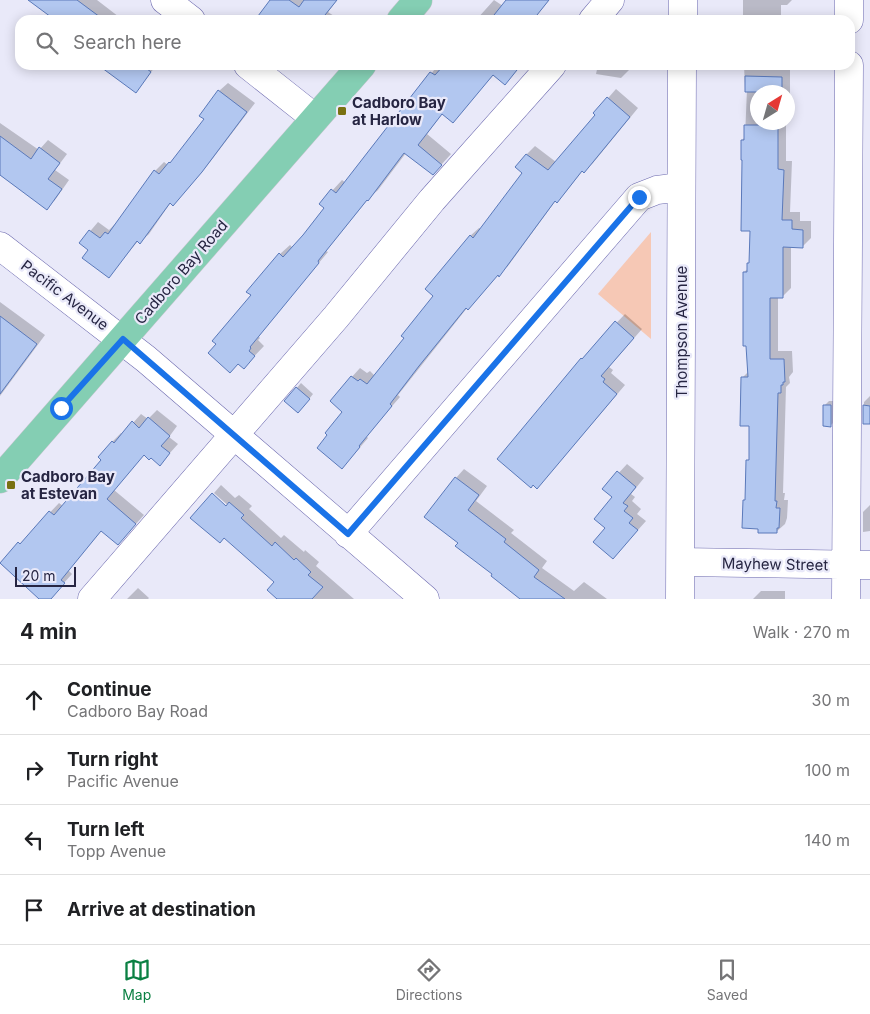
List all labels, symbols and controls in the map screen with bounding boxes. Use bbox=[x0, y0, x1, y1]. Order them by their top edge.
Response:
search box bbox=[15, 15, 855, 70]
icon: search bbox=[33, 29, 61, 57]
text: Search here bbox=[73, 31, 182, 54]
north arrow bbox=[750, 85, 795, 130]
place label: Cadboro Bay at Harlow bbox=[352, 93, 446, 129]
marker: Cadboro Bay at Harlow bbox=[336, 105, 348, 117]
route end bbox=[628, 186, 651, 209]
street label: Cadboro Bay Road bbox=[130, 216, 232, 328]
street label: Pacific Avenue bbox=[17, 256, 113, 334]
street label: Thompson Avenue bbox=[672, 266, 691, 398]
route start bbox=[50, 397, 73, 420]
place label: Cadboro Bay at Estevan bbox=[21, 467, 115, 503]
marker: Cadboro Bay at Estevan bbox=[5, 479, 17, 491]
street label: Mayhew Street bbox=[722, 554, 828, 574]
scale bar bbox=[15, 564, 76, 587]
text: 20 m bbox=[22, 567, 56, 584]
text: 4 min bbox=[20, 619, 77, 644]
text: Walk · 270 m bbox=[753, 622, 850, 642]
text: Continue bbox=[67, 678, 152, 701]
icon: ahead bbox=[20, 686, 48, 714]
text: 30 m bbox=[812, 690, 850, 710]
text: Cadboro Bay Road bbox=[67, 701, 208, 721]
text: Turn right bbox=[67, 748, 158, 771]
icon: right bbox=[20, 756, 48, 784]
text: 100 m bbox=[805, 760, 850, 780]
text: Pacific Avenue bbox=[67, 771, 179, 791]
text: Turn left bbox=[67, 818, 145, 841]
icon: left bbox=[20, 826, 48, 854]
text: 140 m bbox=[805, 830, 850, 850]
text: Topp Avenue bbox=[67, 841, 166, 861]
icon: arrive bbox=[20, 896, 48, 924]
text: Arrive at destination bbox=[67, 898, 256, 921]
tab: Map bbox=[122, 956, 151, 1003]
tab: Directions bbox=[396, 956, 462, 1003]
tab: Saved bbox=[707, 956, 748, 1003]

